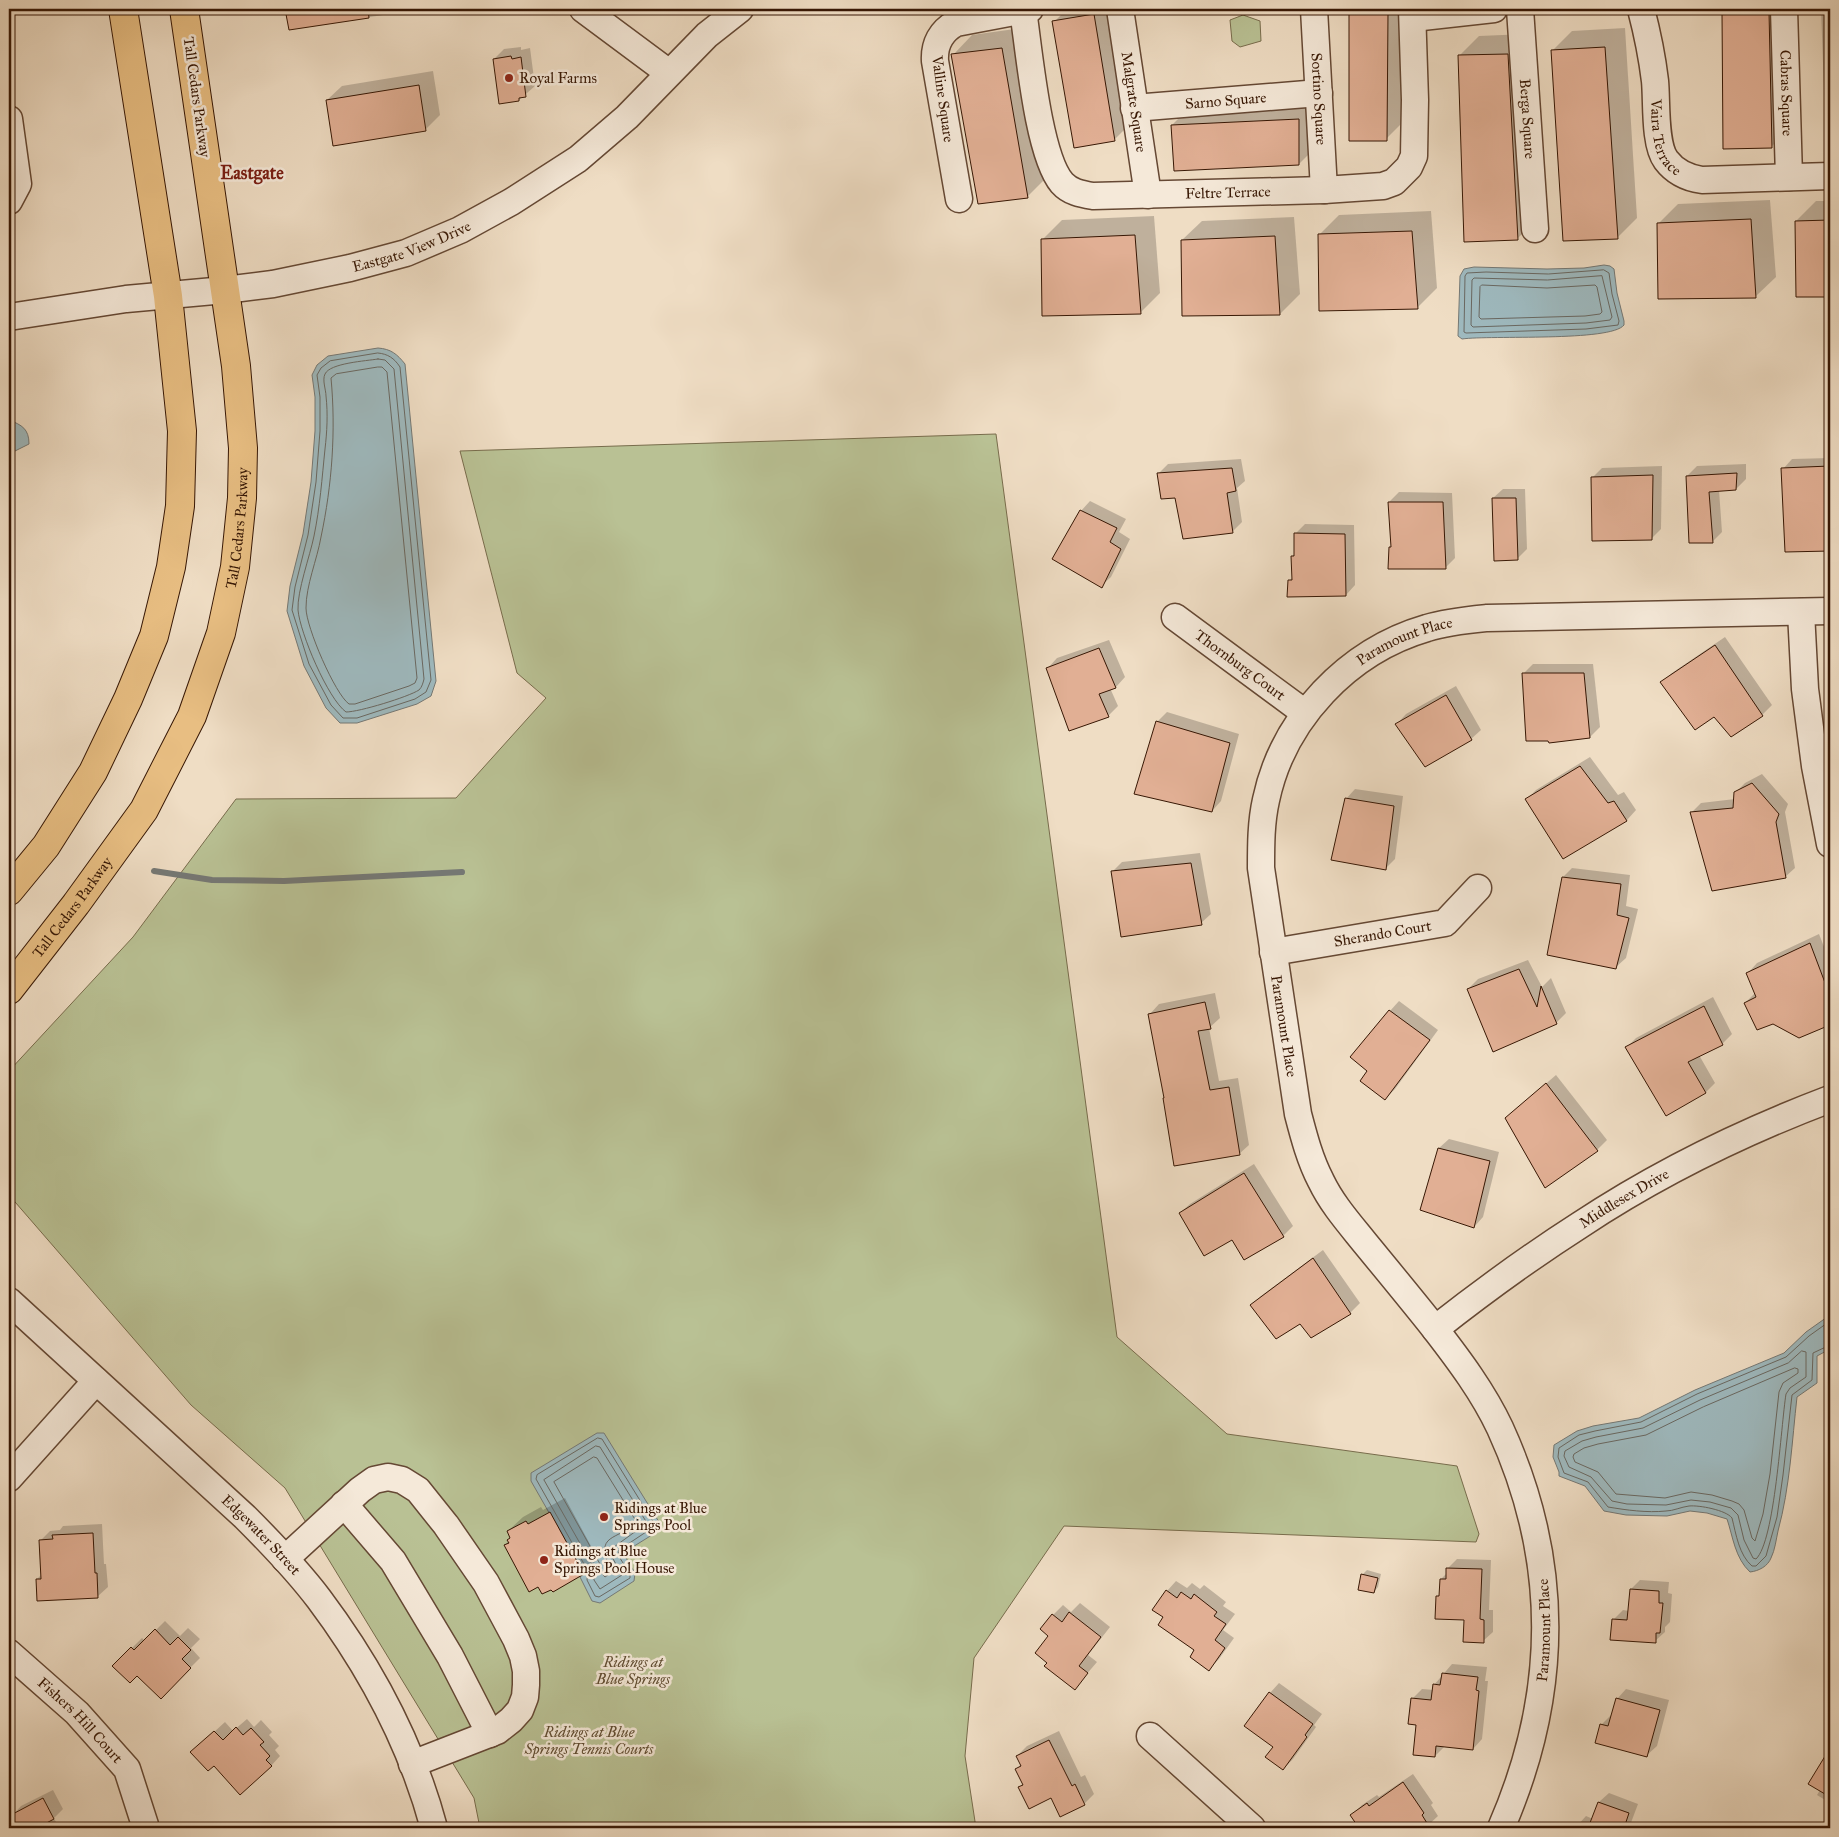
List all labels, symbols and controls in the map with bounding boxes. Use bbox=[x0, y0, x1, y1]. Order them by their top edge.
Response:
street label: Tall Cedars Parkway bbox=[180, 35, 215, 160]
street label: Cabras Square bbox=[1776, 49, 1797, 136]
street label: Malgrate Square bbox=[1118, 50, 1150, 154]
street label: Sortino Square bbox=[1307, 52, 1330, 145]
street label: Valline Square bbox=[927, 54, 958, 144]
place label: Royal Farms bbox=[519, 69, 597, 87]
marker: Royal Farms bbox=[503, 72, 515, 84]
street label: Berga Square bbox=[1516, 78, 1539, 159]
street label: Sarno Square bbox=[1184, 88, 1267, 113]
street label: Vaira Terrace bbox=[1647, 98, 1685, 180]
district label: Eastgate bbox=[220, 162, 284, 185]
street label: Feltre Terrace bbox=[1185, 182, 1271, 203]
street label: Eastgate View Drive bbox=[350, 217, 474, 276]
street label: Tall Cedars Parkway bbox=[222, 466, 252, 590]
street label: Paramount Place bbox=[1353, 613, 1454, 669]
street label: Thornburg Court bbox=[1191, 626, 1289, 705]
street label: Tall Cedars Parkway bbox=[28, 853, 117, 962]
street label: Sherando Court bbox=[1332, 916, 1433, 951]
street label: Paramount Place bbox=[1267, 974, 1301, 1078]
street label: Middlesex Drive bbox=[1576, 1165, 1672, 1232]
street label: Edgewater Street bbox=[218, 1491, 305, 1579]
place label: Ridings at Blue Springs Pool bbox=[614, 1499, 707, 1534]
marker: Ridings at Blue Springs Pool bbox=[598, 1511, 610, 1523]
place label: Ridings at Blue Springs Pool House bbox=[554, 1542, 675, 1577]
marker: Ridings at Blue Springs Pool House bbox=[538, 1554, 550, 1566]
street label: Paramount Place bbox=[1533, 1578, 1554, 1683]
park label: Ridings at Blue Springs bbox=[595, 1653, 671, 1689]
street label: Fishers Hill Court bbox=[34, 1673, 127, 1767]
park label: Ridings at Blue Springs Tennis Courts bbox=[524, 1723, 654, 1759]

